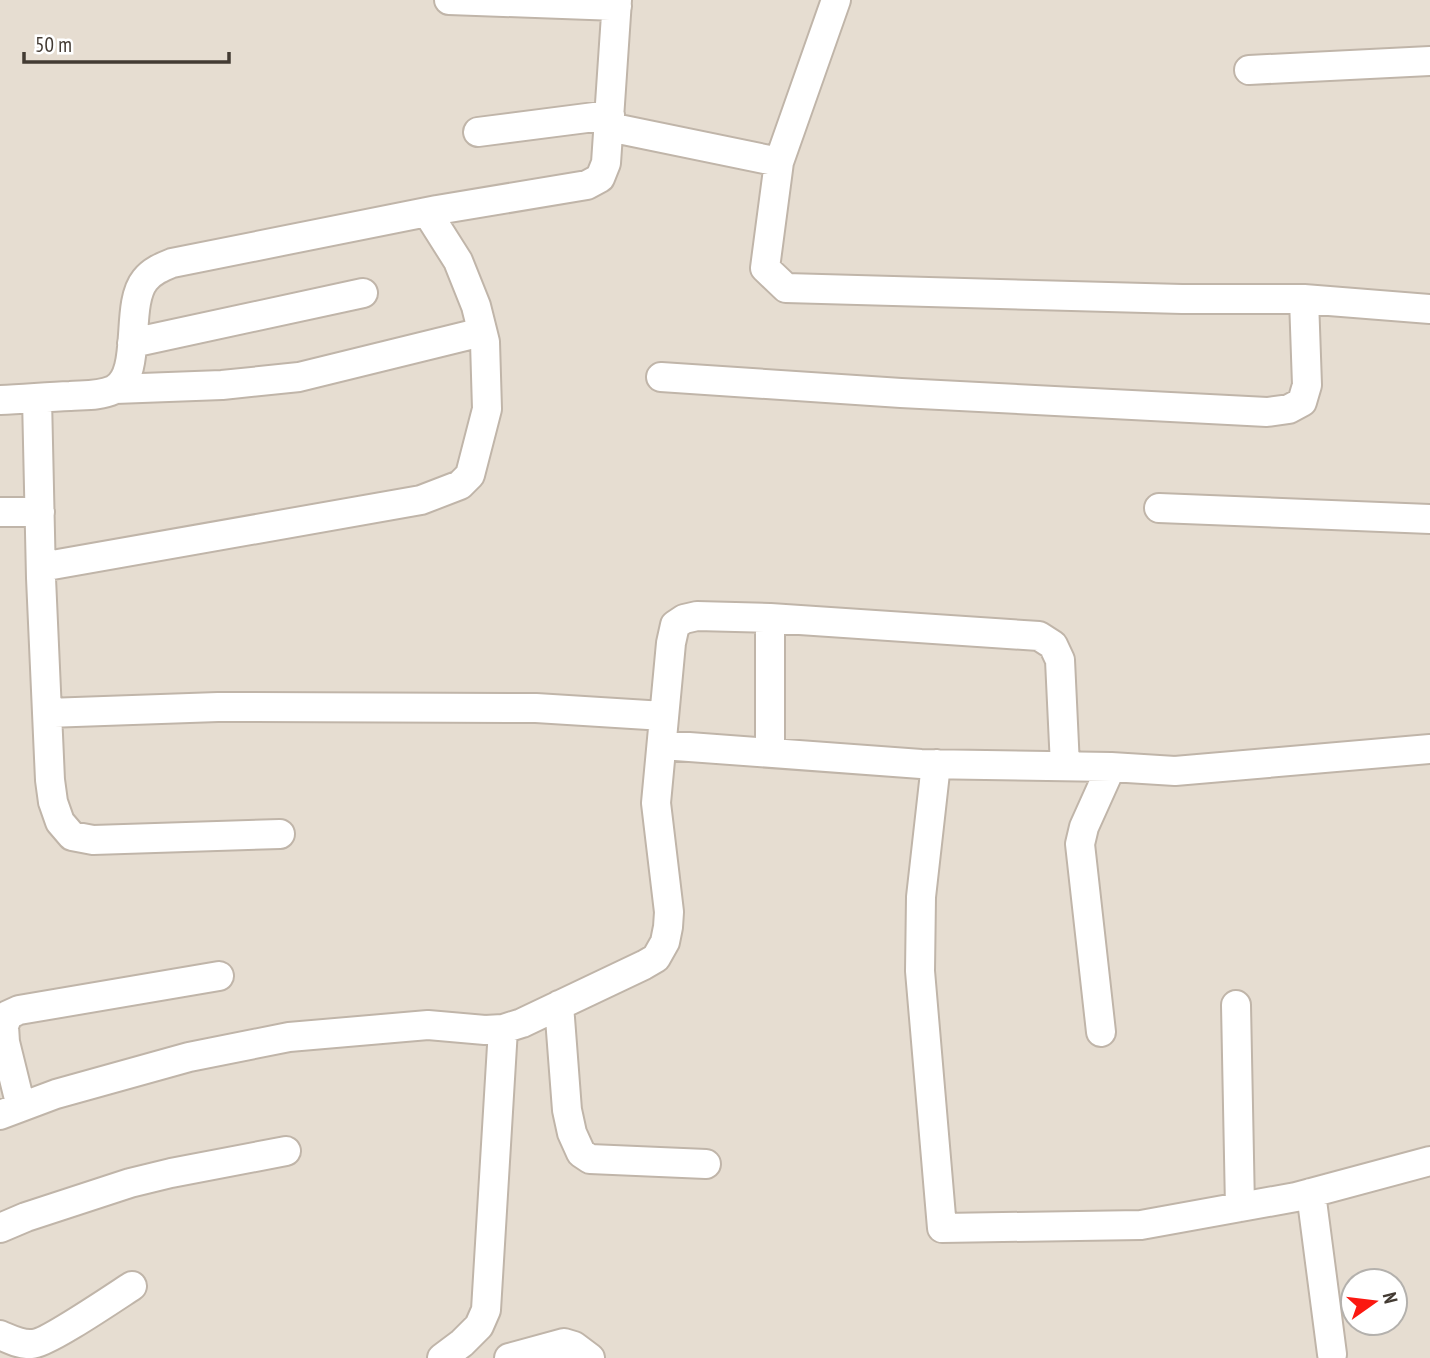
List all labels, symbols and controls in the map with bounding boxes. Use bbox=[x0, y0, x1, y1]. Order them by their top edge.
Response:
scale bar bbox=[24, 21, 229, 65]
text: 50 m bbox=[35, 31, 72, 58]
north arrow bbox=[1339, 1267, 1409, 1337]
text: N bbox=[1378, 1290, 1403, 1306]

